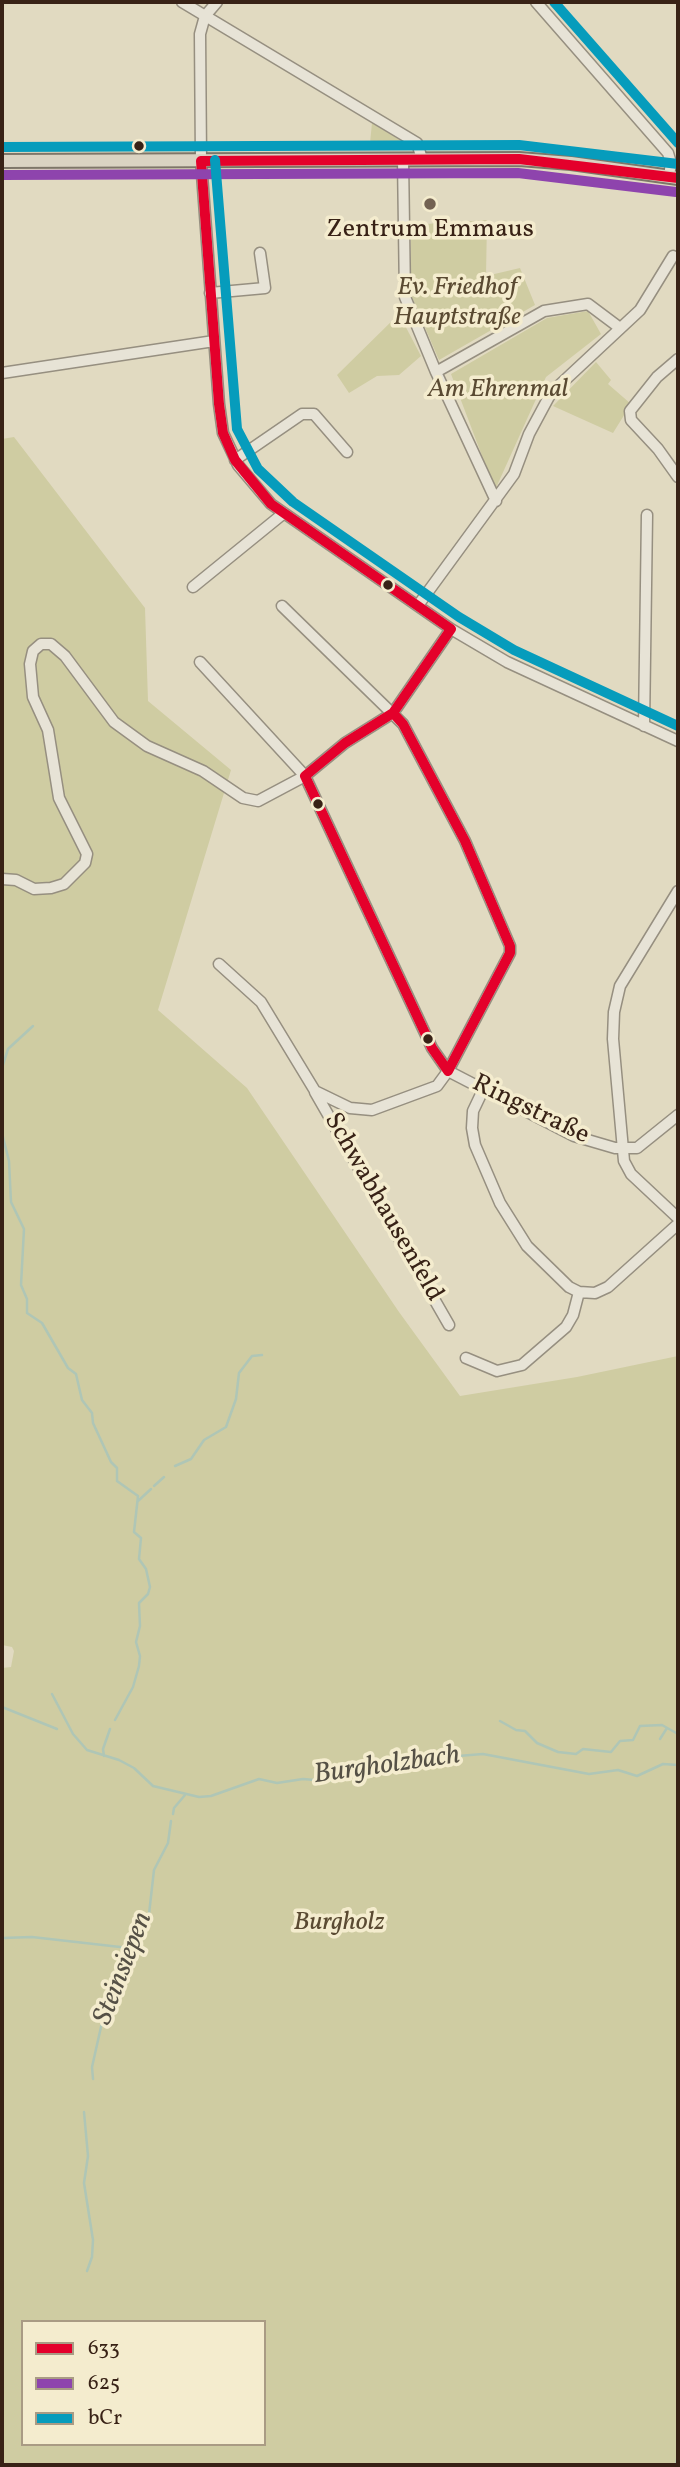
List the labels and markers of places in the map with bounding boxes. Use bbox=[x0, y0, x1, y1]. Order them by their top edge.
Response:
unlabelled marker bbox=[132, 139, 146, 153]
marker: Zentrum Emmaus bbox=[422, 196, 438, 212]
place label: Zentrum Emmaus bbox=[326, 215, 534, 247]
unlabelled marker bbox=[381, 578, 395, 592]
unlabelled marker bbox=[311, 797, 325, 811]
unlabelled marker bbox=[421, 1032, 435, 1046]

